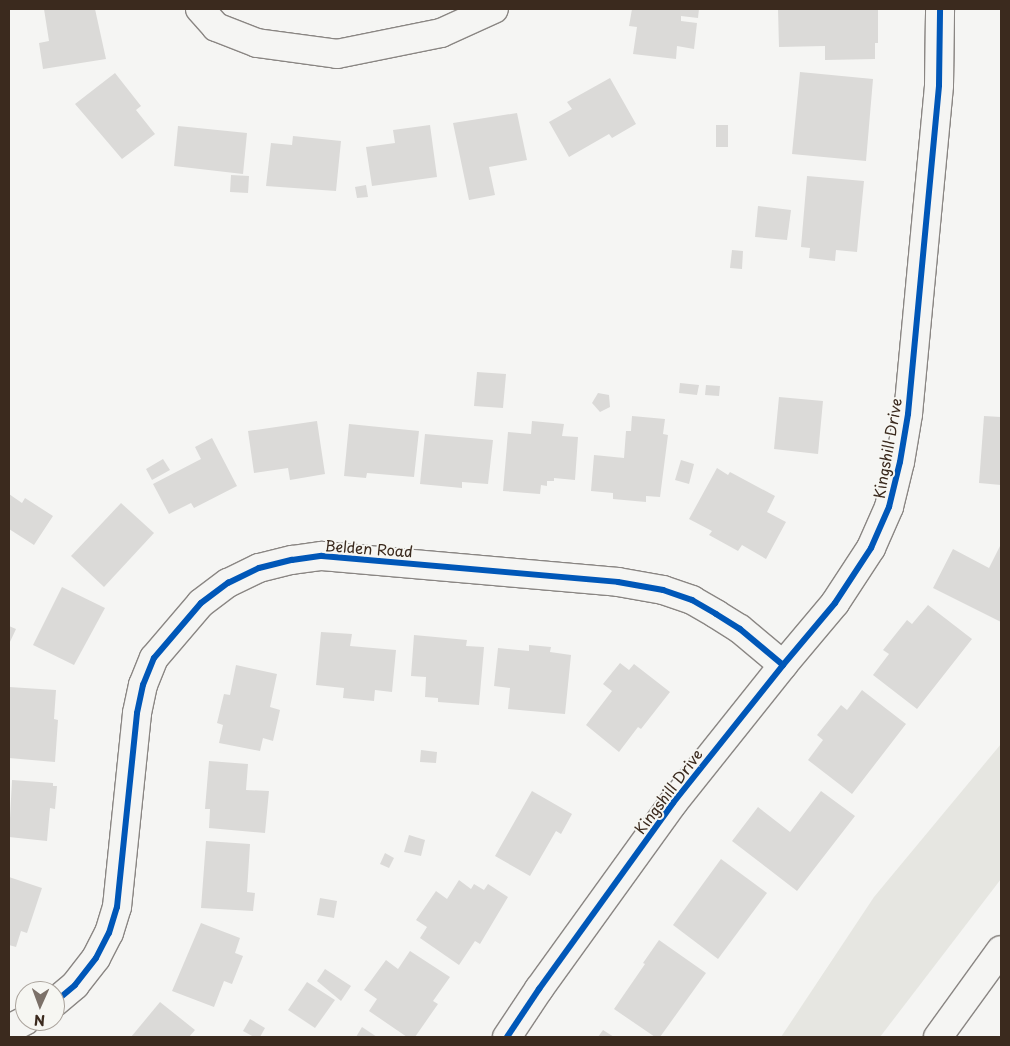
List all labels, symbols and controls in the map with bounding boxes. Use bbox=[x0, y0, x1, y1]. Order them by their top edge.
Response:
street label: Kingshill Drive bbox=[869, 396, 905, 500]
street label: Belden Road bbox=[324, 536, 414, 560]
street label: Kingshill Drive bbox=[630, 745, 706, 837]
north arrow bbox=[15, 981, 65, 1031]
text: N bbox=[34, 1010, 45, 1031]

